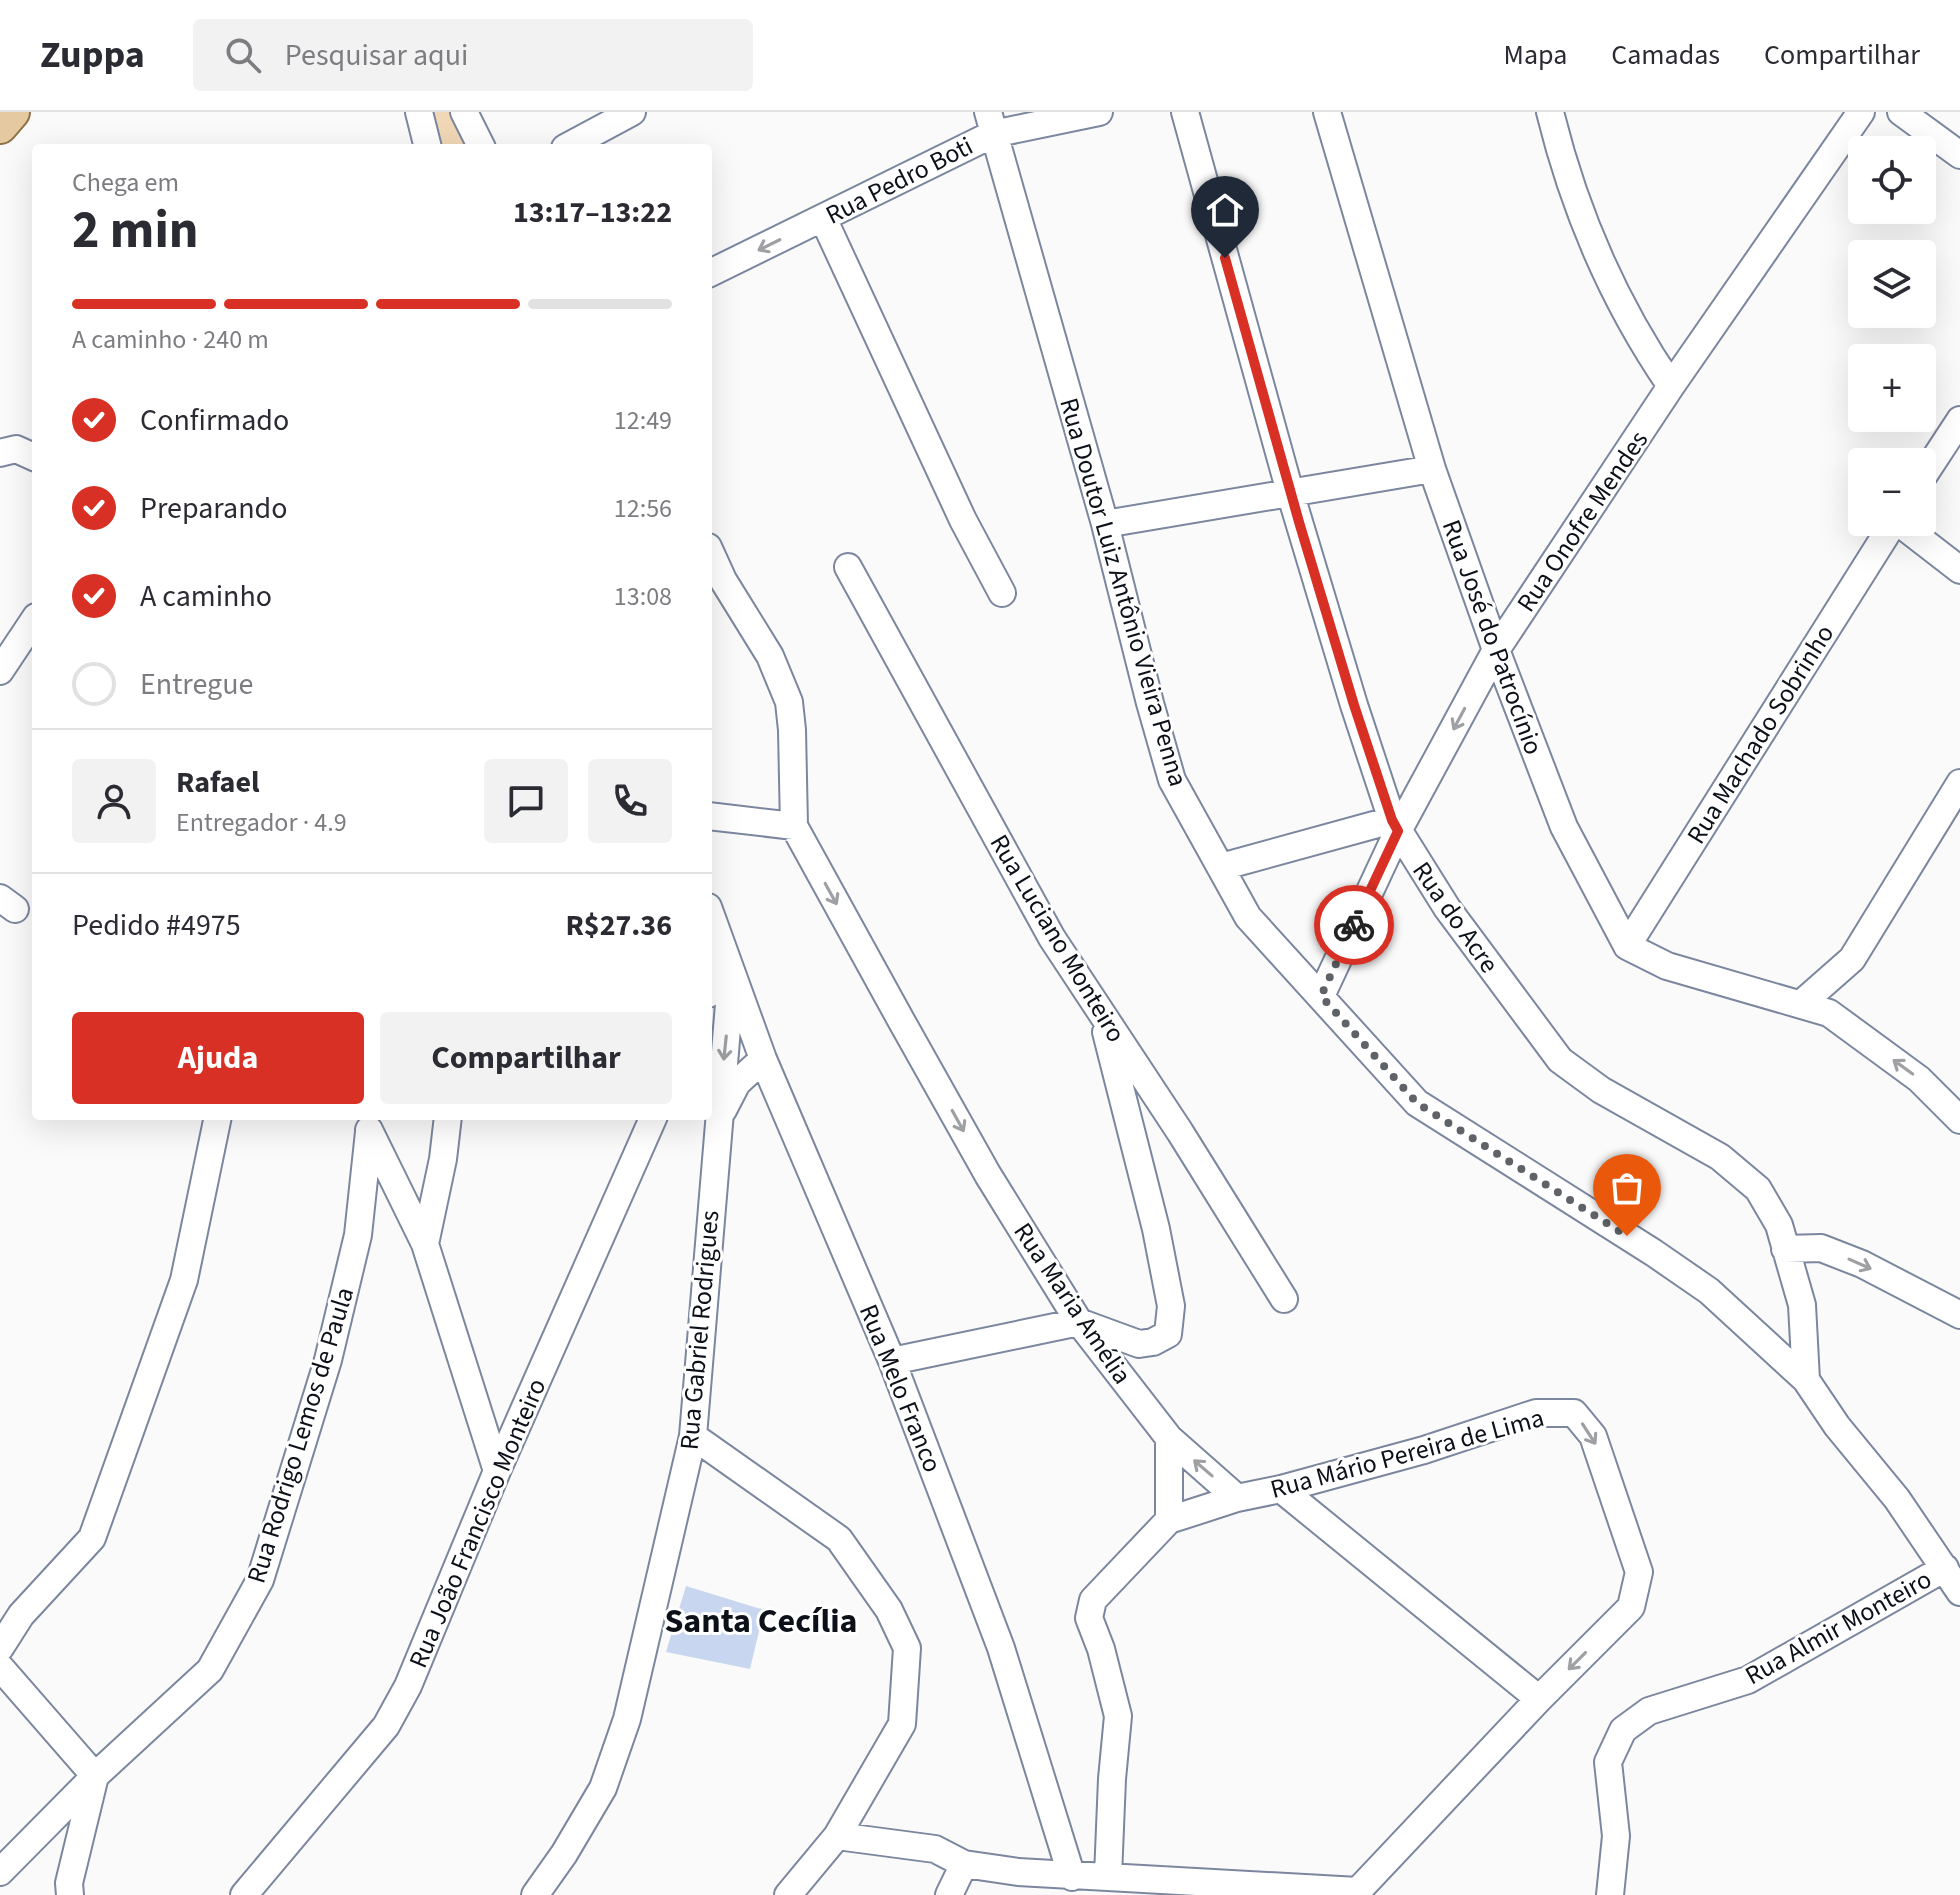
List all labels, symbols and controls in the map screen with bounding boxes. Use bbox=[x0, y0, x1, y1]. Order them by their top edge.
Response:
search box bbox=[193, 19, 753, 91]
text: Zuppa bbox=[40, 28, 145, 82]
icon: search bbox=[221, 33, 265, 77]
text: Pesquisar aqui bbox=[285, 34, 468, 77]
text: Mapa bbox=[1504, 35, 1567, 75]
text: Camadas bbox=[1611, 35, 1720, 75]
text: Compartilhar bbox=[1764, 35, 1920, 75]
street label: Rua Pedro Boti bbox=[819, 127, 979, 233]
map controls bbox=[1848, 136, 1936, 536]
button: locate bbox=[1848, 136, 1936, 224]
text: Chega em bbox=[72, 164, 179, 201]
pin bbox=[1191, 176, 1259, 258]
icon: home bbox=[1203, 188, 1247, 232]
text: 13:17–13:22 bbox=[513, 191, 672, 234]
text: 2 min bbox=[72, 194, 199, 268]
one-way arrow bbox=[757, 238, 781, 253]
button: layers bbox=[1848, 240, 1936, 328]
text: A caminho · 240 m bbox=[72, 321, 269, 358]
button: + bbox=[1848, 344, 1936, 432]
street label: Rua Doutor Luiz Antônio Vieira Penna bbox=[1050, 394, 1197, 791]
icon: check bbox=[72, 398, 116, 442]
text: Confirmado bbox=[140, 399, 289, 442]
text: 12:49 bbox=[614, 402, 672, 439]
street label: Rua Onofre Mendes bbox=[1508, 423, 1657, 619]
button: − bbox=[1848, 448, 1936, 536]
icon: check bbox=[72, 486, 116, 530]
text: Preparando bbox=[140, 487, 287, 530]
text: 12:56 bbox=[614, 490, 672, 527]
street label: Rua José do Patrocínio bbox=[1433, 515, 1552, 760]
icon: check bbox=[72, 574, 116, 618]
text: A caminho bbox=[140, 575, 272, 618]
text: 13:08 bbox=[614, 578, 672, 615]
street label: Rua Machado Sobrinho bbox=[1678, 617, 1843, 851]
text: Entregue bbox=[140, 663, 253, 706]
one-way arrow bbox=[1451, 707, 1467, 730]
button: person bbox=[72, 759, 156, 843]
button: chat bbox=[484, 759, 568, 843]
button: phone bbox=[588, 759, 672, 843]
text: Rafael bbox=[176, 761, 260, 804]
text: Entregador · 4.9 bbox=[176, 804, 347, 841]
street label: Rua Luciano Monteiro bbox=[981, 827, 1134, 1049]
street label: Rua do Acre bbox=[1404, 854, 1508, 981]
one-way arrow bbox=[824, 882, 840, 905]
courier bbox=[1314, 885, 1394, 965]
icon: bike bbox=[1332, 903, 1376, 947]
text: Pedido #4975 bbox=[72, 904, 241, 947]
text: R$27.36 bbox=[565, 904, 672, 947]
button: Ajuda bbox=[72, 1012, 364, 1104]
button: Compartilhar bbox=[380, 1012, 672, 1104]
one-way arrow bbox=[717, 1034, 732, 1061]
one-way arrow bbox=[1892, 1059, 1914, 1075]
one-way arrow bbox=[951, 1109, 966, 1133]
pin bbox=[1593, 1154, 1661, 1236]
icon: bag bbox=[1605, 1166, 1649, 1210]
street label: Rua Gabriel Rodrigues bbox=[671, 1209, 728, 1451]
street label: Rua Maria Amélia bbox=[1005, 1215, 1140, 1391]
one-way arrow bbox=[1847, 1257, 1872, 1272]
street label: Rua Rodrigo Lemos de Paula bbox=[238, 1283, 363, 1588]
street label: Rua Melo Franco bbox=[850, 1299, 951, 1478]
street label: Rua João Francisco Monteiro bbox=[400, 1373, 555, 1674]
street label: Rua Mário Pereira de Lima bbox=[1266, 1399, 1548, 1508]
one-way arrow bbox=[1582, 1422, 1598, 1445]
one-way arrow bbox=[1193, 1459, 1213, 1477]
street label: Rua Almir Monteiro bbox=[1738, 1561, 1938, 1694]
district label: Santa Cecília bbox=[664, 1597, 858, 1646]
one-way arrow bbox=[1568, 1651, 1587, 1670]

